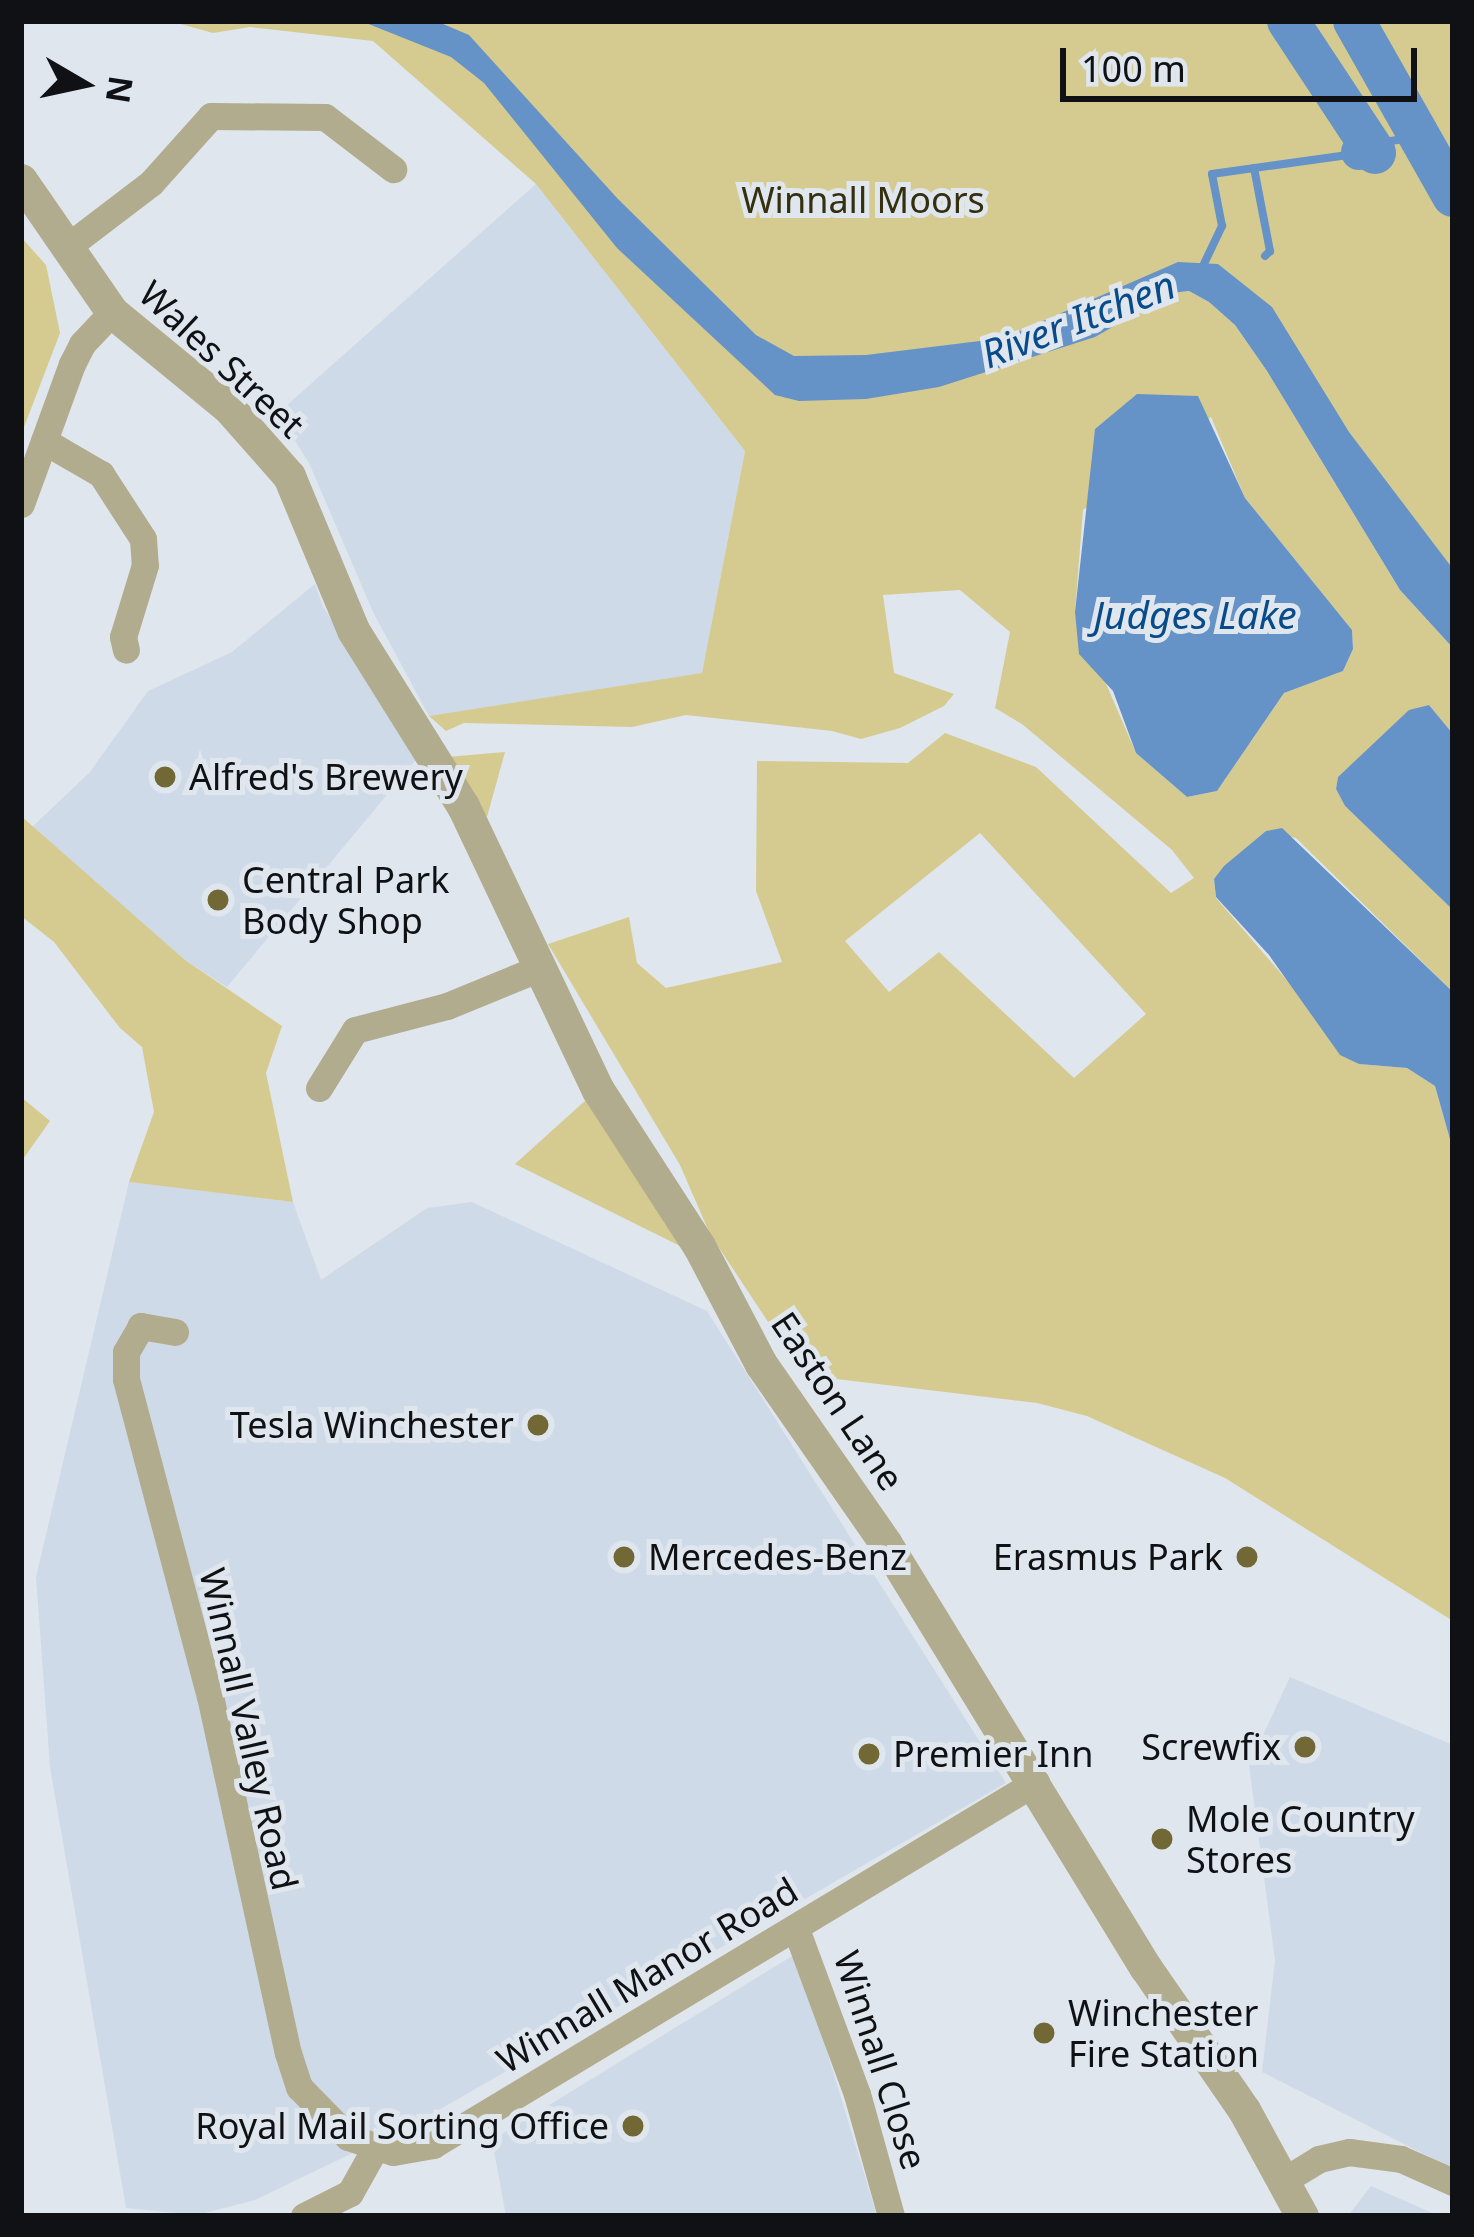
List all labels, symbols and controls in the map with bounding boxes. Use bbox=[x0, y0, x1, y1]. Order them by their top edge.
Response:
north arrow bbox=[24, 24, 144, 144]
scale bar bbox=[1066, 24, 1423, 98]
text: 100 m bbox=[1081, 44, 1186, 93]
text: N bbox=[96, 73, 144, 106]
park label: Winnall Moors bbox=[741, 178, 985, 222]
water label: River Itchen bbox=[975, 261, 1181, 377]
street label: Wales Street bbox=[131, 272, 313, 446]
water label: Judges Lake bbox=[1093, 591, 1297, 637]
place label: Alfred's Brewery bbox=[189, 755, 463, 799]
marker: Alfred's Brewery bbox=[152, 764, 178, 790]
place label: Central Park Body Shop bbox=[242, 857, 449, 942]
marker: Central Park Body Shop bbox=[205, 887, 231, 913]
street label: Easton Lane bbox=[763, 1304, 913, 1498]
place label: Tesla Winchester bbox=[230, 1403, 514, 1447]
marker: Tesla Winchester bbox=[525, 1412, 551, 1438]
place label: Mercedes-Benz bbox=[648, 1535, 907, 1579]
place label: Erasmus Park bbox=[993, 1535, 1223, 1579]
marker: Mercedes-Benz bbox=[611, 1544, 637, 1570]
marker: Erasmus Park bbox=[1234, 1544, 1260, 1570]
street label: Winnall Valley Road bbox=[191, 1564, 307, 1894]
place label: Screwfix bbox=[1141, 1725, 1281, 1769]
place label: Premier Inn bbox=[893, 1732, 1093, 1776]
marker: Screwfix bbox=[1292, 1734, 1318, 1760]
marker: Premier Inn bbox=[856, 1741, 882, 1767]
place label: Mole Country Stores bbox=[1186, 1796, 1415, 1881]
marker: Mole Country Stores bbox=[1149, 1826, 1175, 1852]
street label: Winnall Manor Road bbox=[489, 1868, 805, 2082]
street label: Winnall Close bbox=[825, 1945, 937, 2175]
place label: Winchester Fire Station bbox=[1068, 1990, 1259, 2075]
marker: Winchester Fire Station bbox=[1031, 2020, 1057, 2046]
place label: Royal Mail Sorting Office bbox=[195, 2104, 609, 2148]
marker: Royal Mail Sorting Office bbox=[620, 2113, 646, 2139]

